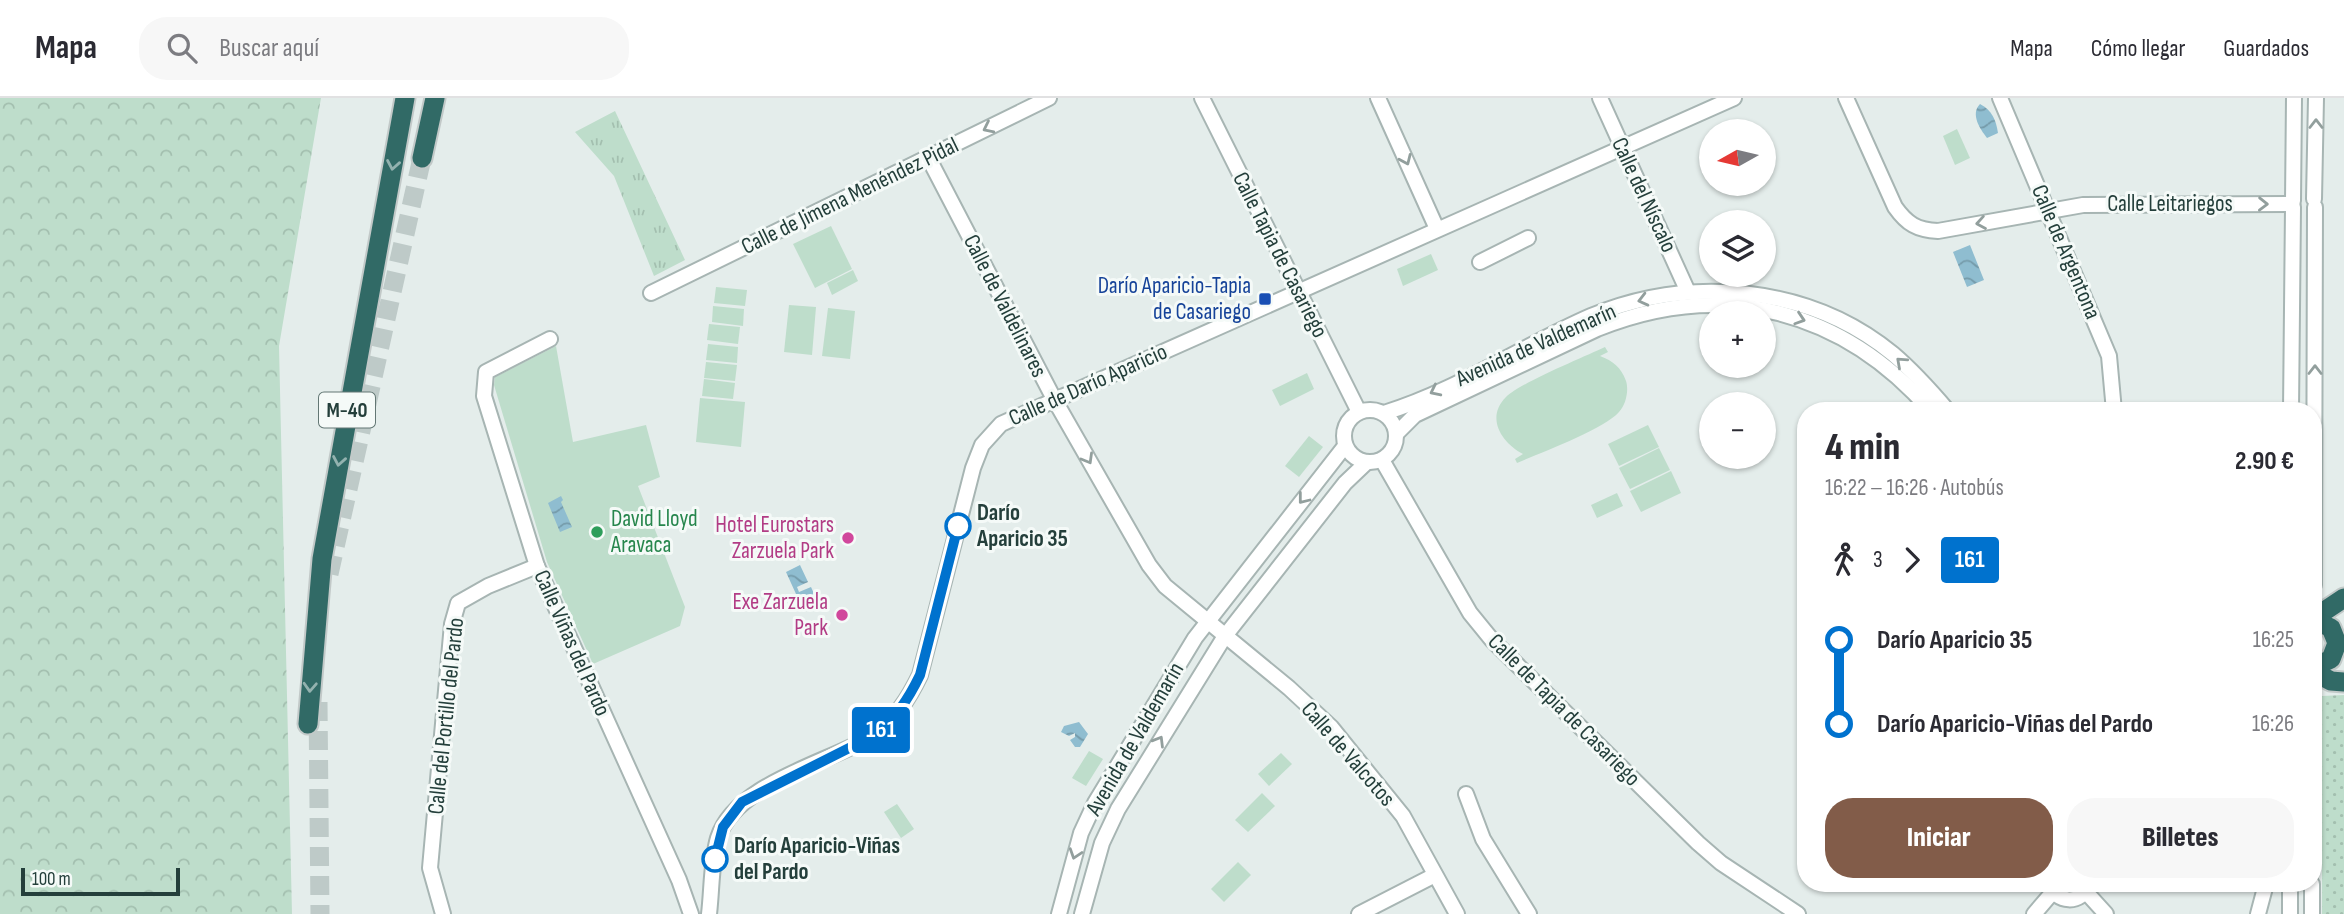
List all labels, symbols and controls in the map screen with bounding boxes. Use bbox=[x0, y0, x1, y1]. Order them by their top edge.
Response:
search box bbox=[139, 17, 629, 80]
text: Mapa bbox=[35, 28, 97, 68]
icon: search bbox=[163, 29, 201, 67]
text: Buscar aquí bbox=[219, 33, 319, 64]
text: Mapa bbox=[2010, 34, 2053, 63]
text: Cómo llegar bbox=[2091, 34, 2185, 63]
text: Guardados bbox=[2223, 34, 2309, 63]
one-way arrow bbox=[2308, 118, 2324, 129]
one-way arrow bbox=[983, 119, 995, 133]
north arrow bbox=[1699, 119, 1776, 196]
map controls bbox=[1699, 119, 1776, 469]
street label: Calle de Jimena Menéndez Pidal bbox=[737, 131, 963, 261]
street label: Calle del Níscalo bbox=[1605, 133, 1683, 257]
one-way arrow bbox=[1398, 153, 1412, 165]
one-way arrow bbox=[386, 159, 401, 171]
street label: Calle Tapia de Casariego bbox=[1226, 168, 1334, 342]
street label: Calle de Argentona bbox=[2025, 181, 2107, 323]
street label: Calle Leitariegos bbox=[2107, 190, 2233, 218]
one-way arrow bbox=[2258, 196, 2269, 212]
button: layers bbox=[1699, 210, 1776, 287]
one-way arrow bbox=[1975, 215, 1987, 230]
street label: Calle de Valdelinares bbox=[957, 230, 1053, 382]
place label: Darío Aparicio-Tapia de Casariego bbox=[1098, 272, 1251, 326]
marker: Darío Aparicio-Tapia de Casariego bbox=[1257, 291, 1273, 307]
one-way arrow bbox=[1637, 292, 1649, 306]
street label: Avenida de Valdemarín bbox=[1451, 297, 1620, 393]
button: + bbox=[1699, 301, 1776, 378]
one-way arrow bbox=[1794, 311, 1806, 325]
street label: Calle de Darío Aparicio bbox=[1005, 338, 1171, 432]
one-way arrow bbox=[1896, 358, 1909, 370]
one-way arrow bbox=[2307, 365, 2323, 375]
one-way arrow bbox=[1430, 383, 1442, 397]
road number: M-40 bbox=[319, 392, 375, 428]
button: − bbox=[1699, 392, 1776, 469]
text: 4 min bbox=[1825, 425, 1900, 470]
text: 2.90 € bbox=[2235, 446, 2294, 477]
one-way arrow bbox=[1079, 451, 1092, 464]
one-way arrow bbox=[332, 455, 347, 467]
text: 16:22 – 16:26 · Autobús bbox=[1825, 474, 2004, 502]
one-way arrow bbox=[1299, 492, 1312, 504]
place label: Darío Aparicio 35 bbox=[976, 499, 1068, 553]
place label: David Lloyd Aravaca bbox=[610, 505, 698, 559]
place label: Hotel Eurostars Zarzuela Park bbox=[715, 511, 834, 565]
marker: Darío Aparicio 35 bbox=[945, 513, 971, 539]
marker: David Lloyd Aravaca bbox=[589, 524, 605, 540]
marker: Hotel Eurostars Zarzuela Park bbox=[840, 530, 856, 546]
icon: walk bbox=[1825, 541, 1863, 579]
icon: forward bbox=[1893, 541, 1931, 579]
text: 161 bbox=[1955, 545, 1985, 574]
text: 3 bbox=[1873, 546, 1883, 574]
street label: Calle Viñas del Pardo bbox=[527, 566, 617, 720]
place label: Exe Zarzuela Park bbox=[732, 588, 828, 642]
marker: Exe Zarzuela Park bbox=[834, 607, 850, 623]
street label: Calle del Portillo del Pardo bbox=[422, 616, 470, 816]
text: Darío Aparicio 35 bbox=[1877, 625, 2032, 656]
text: 16:25 bbox=[2253, 626, 2294, 654]
street label: Calle de Tapia de Casariego bbox=[1482, 628, 1646, 792]
street label: Avenida de Valdemarín bbox=[1079, 657, 1190, 821]
one-way arrow bbox=[303, 681, 318, 692]
street label: Calle de Valcotos bbox=[1295, 696, 1401, 812]
line badge: 161 bbox=[841, 707, 921, 753]
text: Darío Aparicio-Viñas del Pardo bbox=[1877, 709, 2153, 740]
text: 16:26 bbox=[2252, 710, 2294, 738]
text: 161 bbox=[866, 715, 896, 744]
one-way arrow bbox=[1151, 736, 1164, 749]
button: Iniciar bbox=[1825, 798, 2053, 878]
button: Billetes bbox=[2067, 798, 2294, 878]
place label: Darío Aparicio-Viñas del Pardo bbox=[734, 832, 900, 886]
marker: Darío Aparicio-Viñas del Pardo bbox=[702, 846, 728, 872]
one-way arrow bbox=[1068, 847, 1083, 859]
scale bar bbox=[21, 865, 180, 897]
text: 100 m bbox=[32, 868, 71, 891]

